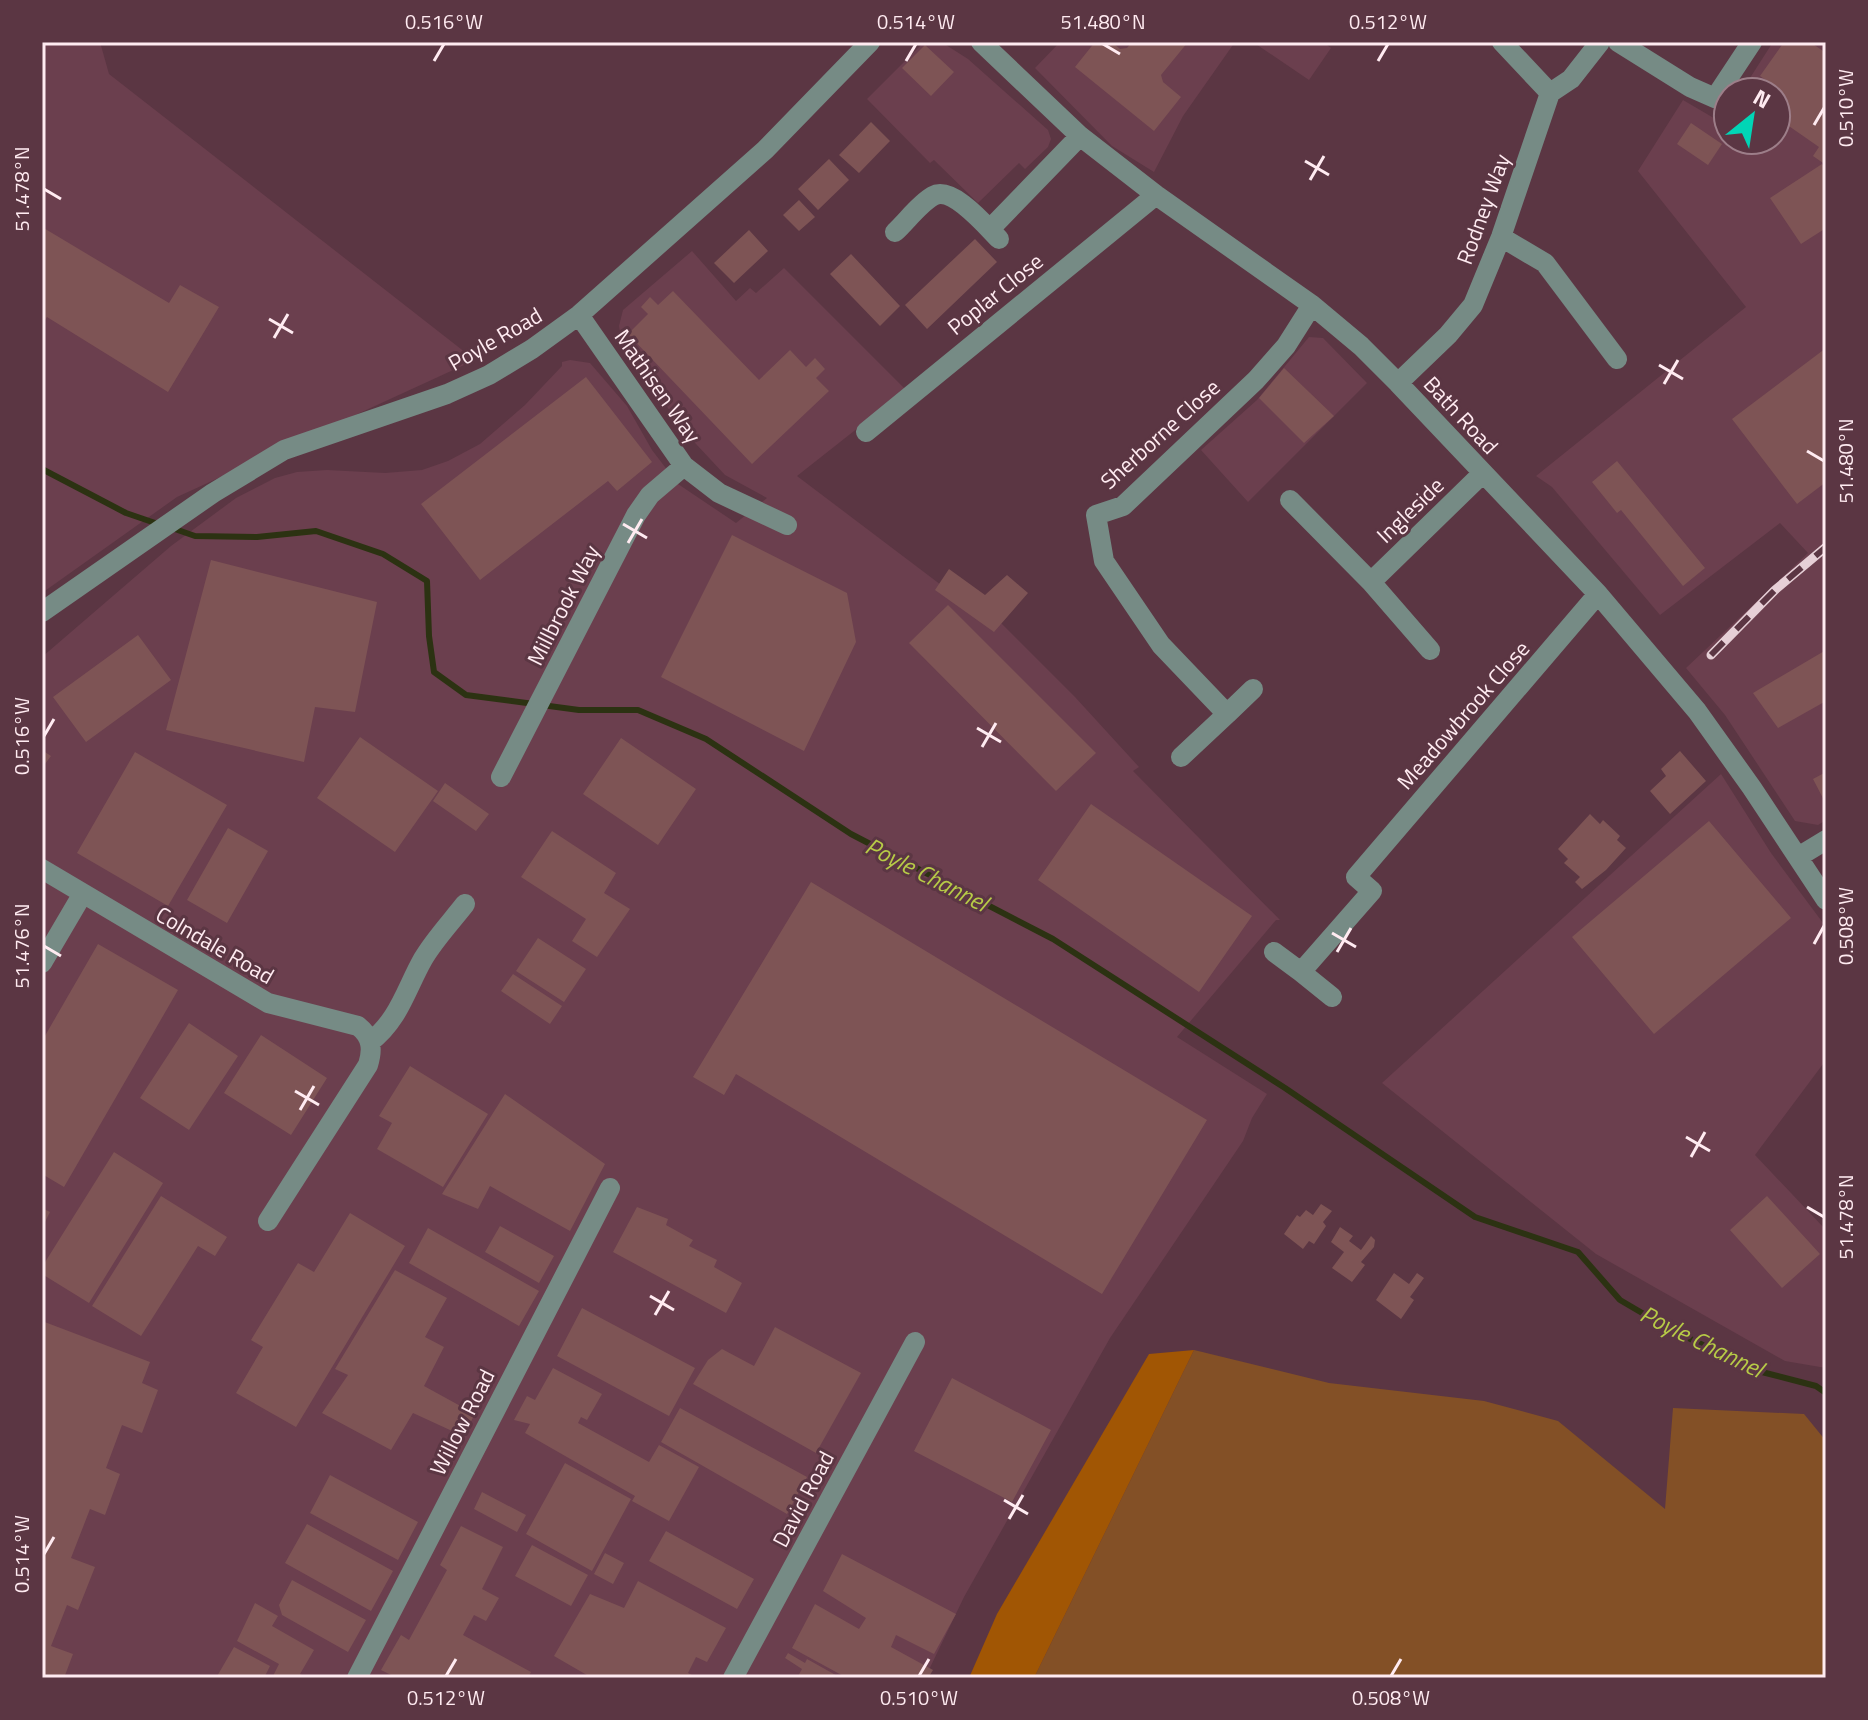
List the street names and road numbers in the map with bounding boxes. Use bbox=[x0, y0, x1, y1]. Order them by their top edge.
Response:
street label: Rodney Way bbox=[1447, 149, 1519, 269]
street label: Poplar Close bbox=[940, 245, 1050, 343]
street label: Poyle Road bbox=[442, 298, 548, 380]
street label: Mathisen Way bbox=[606, 322, 710, 450]
street label: Bath Road bbox=[1416, 368, 1506, 462]
street label: Sherborne Close bbox=[1093, 371, 1227, 497]
street label: Ingleside bbox=[1369, 469, 1451, 551]
street label: Millbrook Way bbox=[518, 538, 608, 671]
street label: Meadowbrook Close bbox=[1389, 633, 1537, 797]
street label: Colndale Road bbox=[150, 897, 280, 993]
street label: Willow Road bbox=[421, 1363, 503, 1481]
street label: David Road bbox=[763, 1445, 843, 1553]

